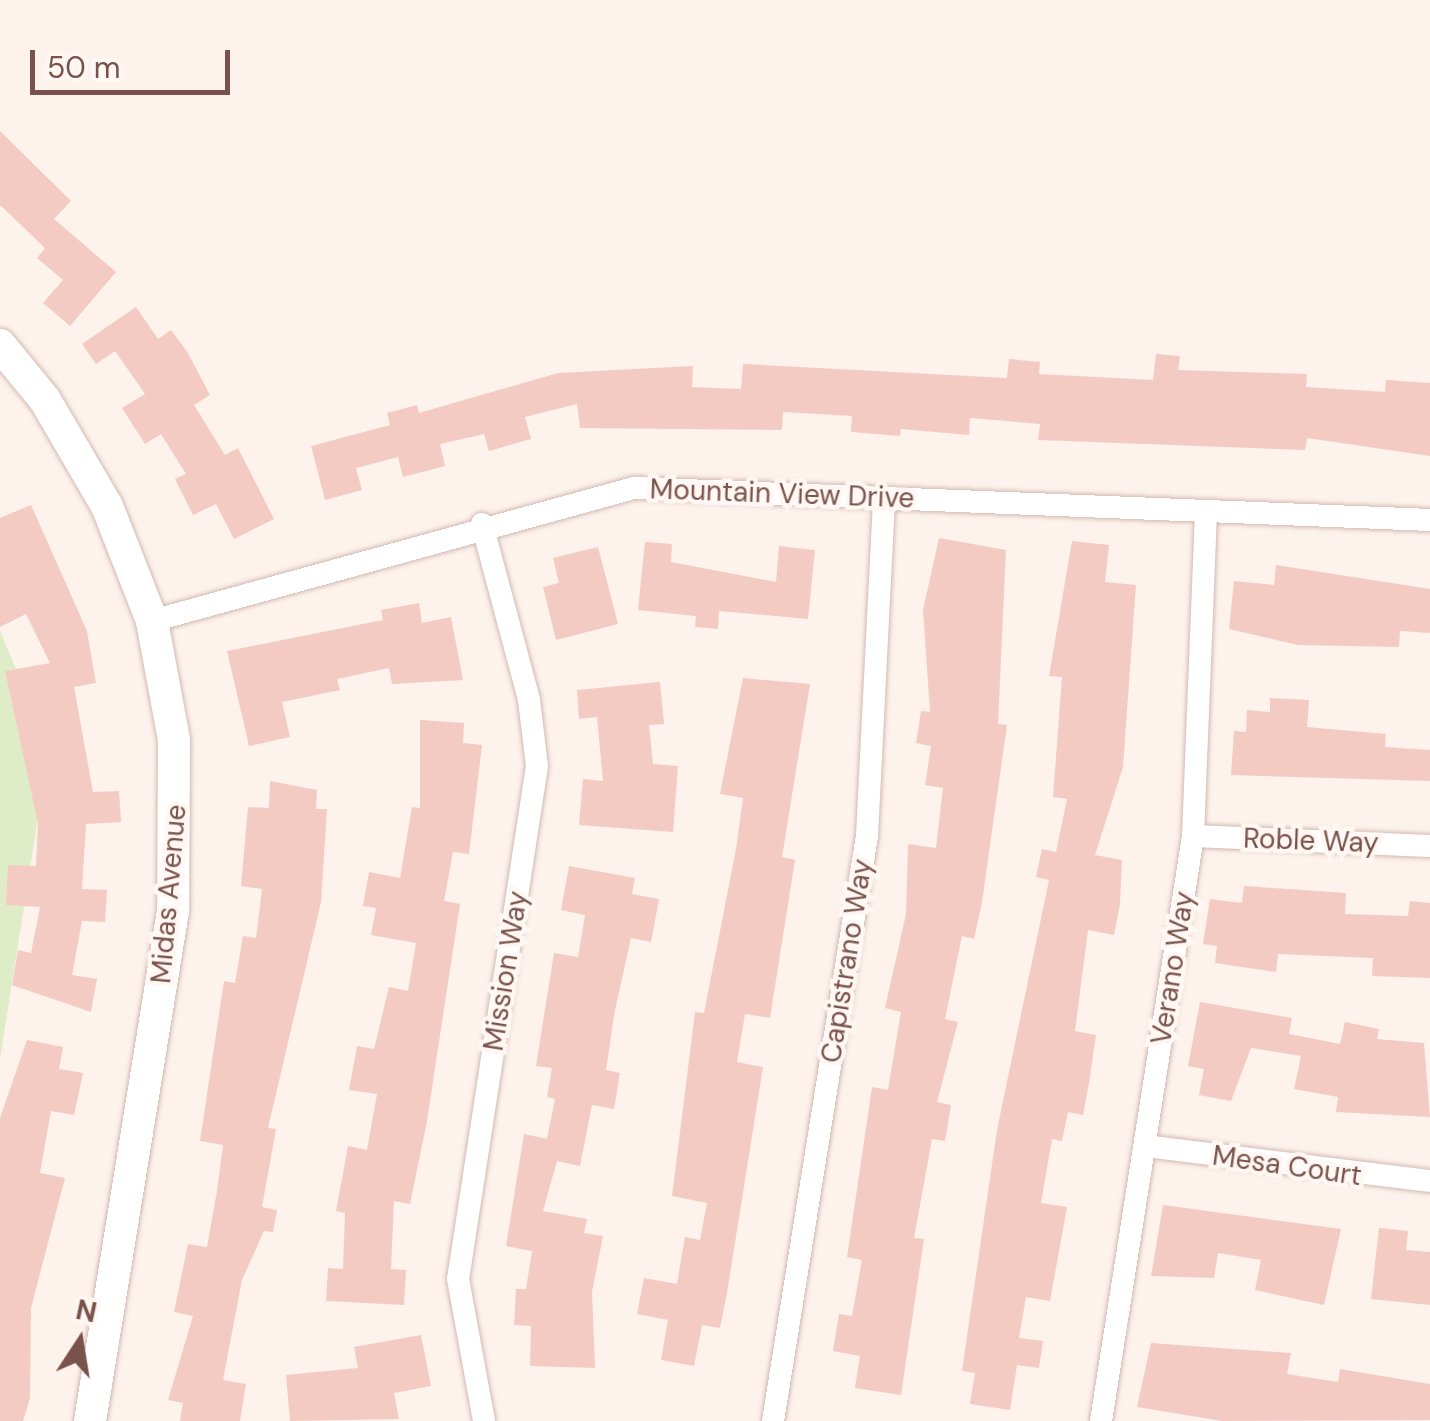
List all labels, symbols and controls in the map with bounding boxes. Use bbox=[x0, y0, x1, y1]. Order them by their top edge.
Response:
scale bar bbox=[35, 30, 235, 92]
text: 50 m bbox=[47, 48, 121, 87]
street label: Mountain View Drive bbox=[649, 473, 915, 515]
street label: Midas Avenue bbox=[144, 803, 194, 985]
street label: Roble Way bbox=[1243, 822, 1379, 860]
street label: Capistrano Way bbox=[814, 857, 880, 1065]
street label: Mission Way bbox=[477, 889, 535, 1053]
street label: Verano Way bbox=[1144, 889, 1202, 1047]
street label: Mesa Court bbox=[1210, 1139, 1364, 1193]
north arrow bbox=[30, 1291, 130, 1391]
text: N bbox=[72, 1291, 100, 1331]

